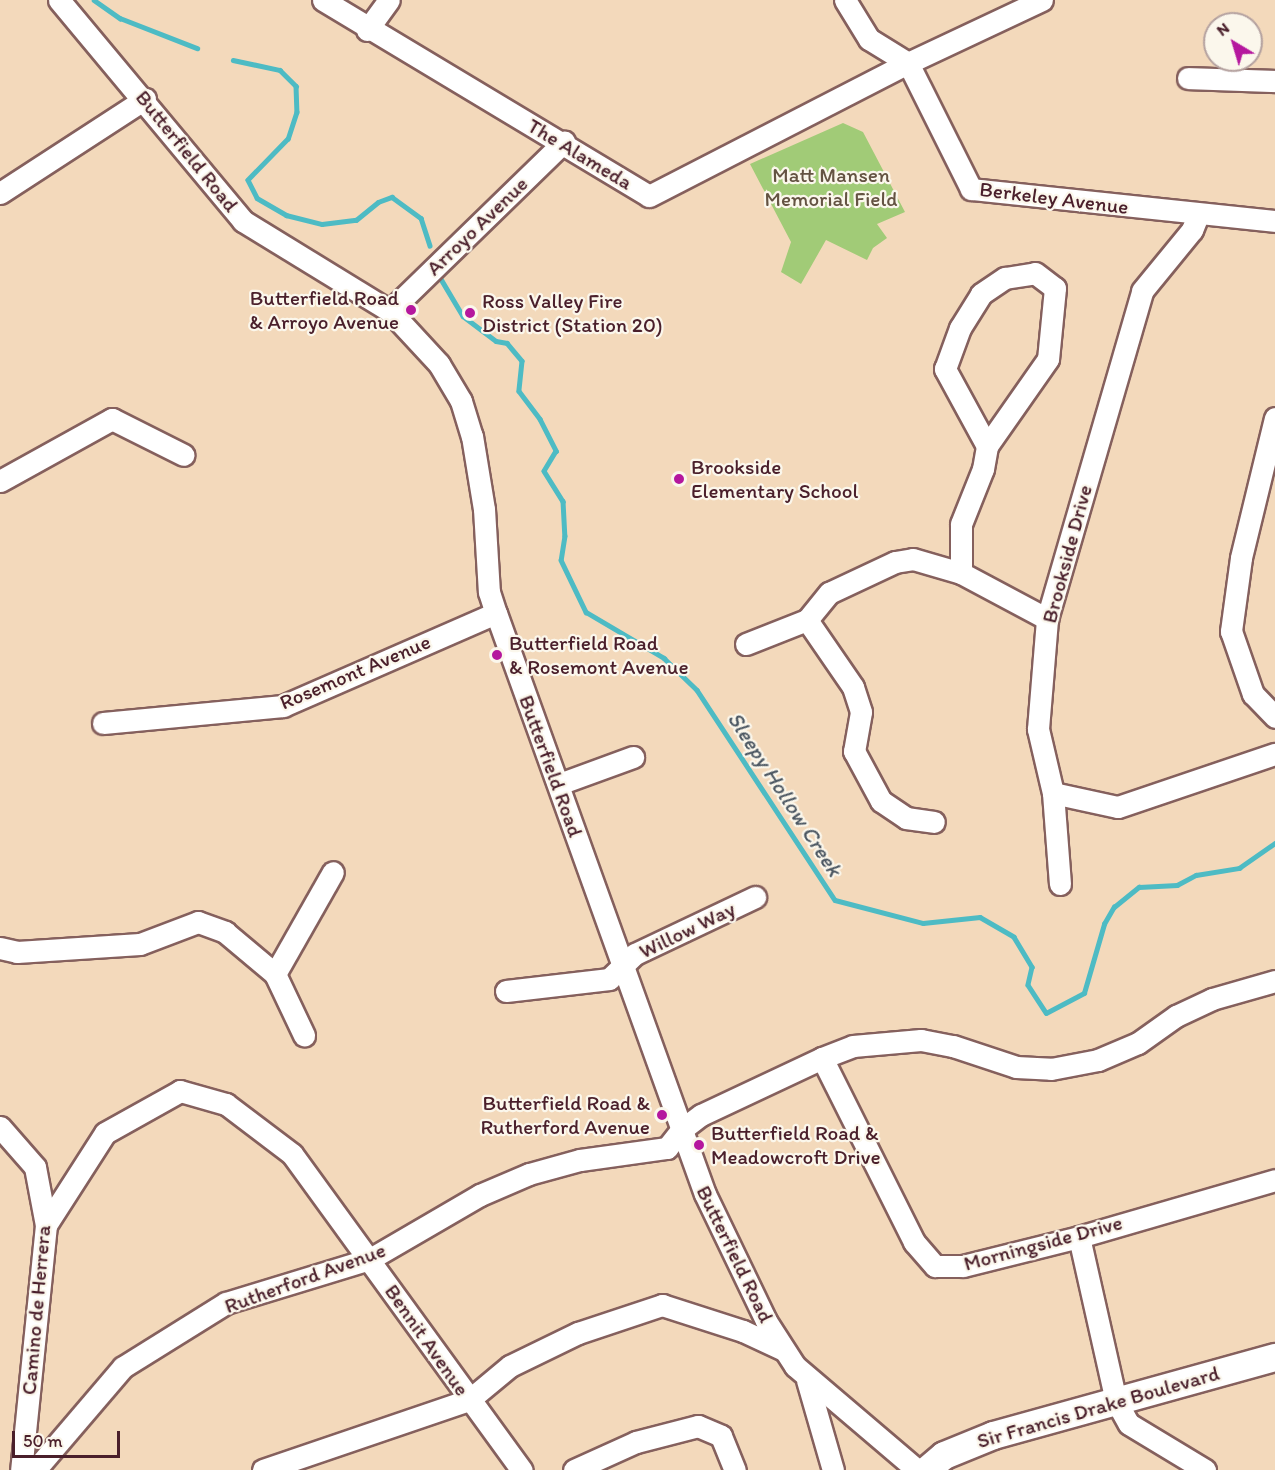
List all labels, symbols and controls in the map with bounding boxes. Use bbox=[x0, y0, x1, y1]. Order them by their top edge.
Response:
north arrow bbox=[1203, 12, 1263, 72]
text: N bbox=[1213, 18, 1233, 40]
street label: Butterfield Road bbox=[130, 85, 244, 217]
street label: The Alameda bbox=[523, 113, 637, 195]
park label: Matt Mansen Memorial Field bbox=[764, 162, 898, 212]
street label: Arroyo Avenue bbox=[421, 171, 533, 281]
street label: Berkeley Avenue bbox=[979, 176, 1129, 220]
place label: Butterfield Road & Arroyo Avenue bbox=[249, 285, 399, 335]
place label: Ross Valley Fire District (Station 20) bbox=[482, 288, 663, 338]
marker: Butterfield Road & Arroyo Avenue bbox=[404, 303, 418, 317]
marker: Ross Valley Fire District (Station 20) bbox=[463, 306, 477, 320]
place label: Brookside Elementary School bbox=[691, 454, 858, 504]
marker: Brookside Elementary School bbox=[672, 472, 686, 486]
street label: Brookside Drive bbox=[1036, 482, 1098, 626]
street label: Rosemont Avenue bbox=[276, 629, 434, 715]
place label: Butterfield Road & Rosemont Avenue bbox=[509, 630, 688, 680]
marker: Butterfield Road & Rosemont Avenue bbox=[490, 648, 504, 662]
street label: Butterfield Road bbox=[514, 692, 588, 840]
water label: Sleepy Hollow Creek bbox=[722, 707, 848, 881]
street label: Willow Way bbox=[635, 896, 739, 964]
place label: Butterfield Road & Rutherford Avenue bbox=[480, 1090, 650, 1140]
marker: Butterfield Road & Rutherford Avenue bbox=[655, 1108, 669, 1122]
place label: Butterfield Road & Meadowcroft Drive bbox=[711, 1120, 881, 1170]
marker: Butterfield Road & Meadowcroft Drive bbox=[692, 1138, 706, 1152]
street label: Butterfield Road bbox=[691, 1181, 779, 1327]
street label: Morningside Drive bbox=[961, 1210, 1125, 1276]
street label: Camino de Herrera bbox=[16, 1224, 56, 1396]
street label: Rutherford Avenue bbox=[221, 1237, 389, 1319]
street label: Bennit Avenue bbox=[379, 1279, 475, 1401]
street label: Sir Francis Drake Boulevard bbox=[974, 1360, 1222, 1454]
scale bar bbox=[15, 1419, 123, 1457]
text: 50 m bbox=[23, 1430, 63, 1452]

